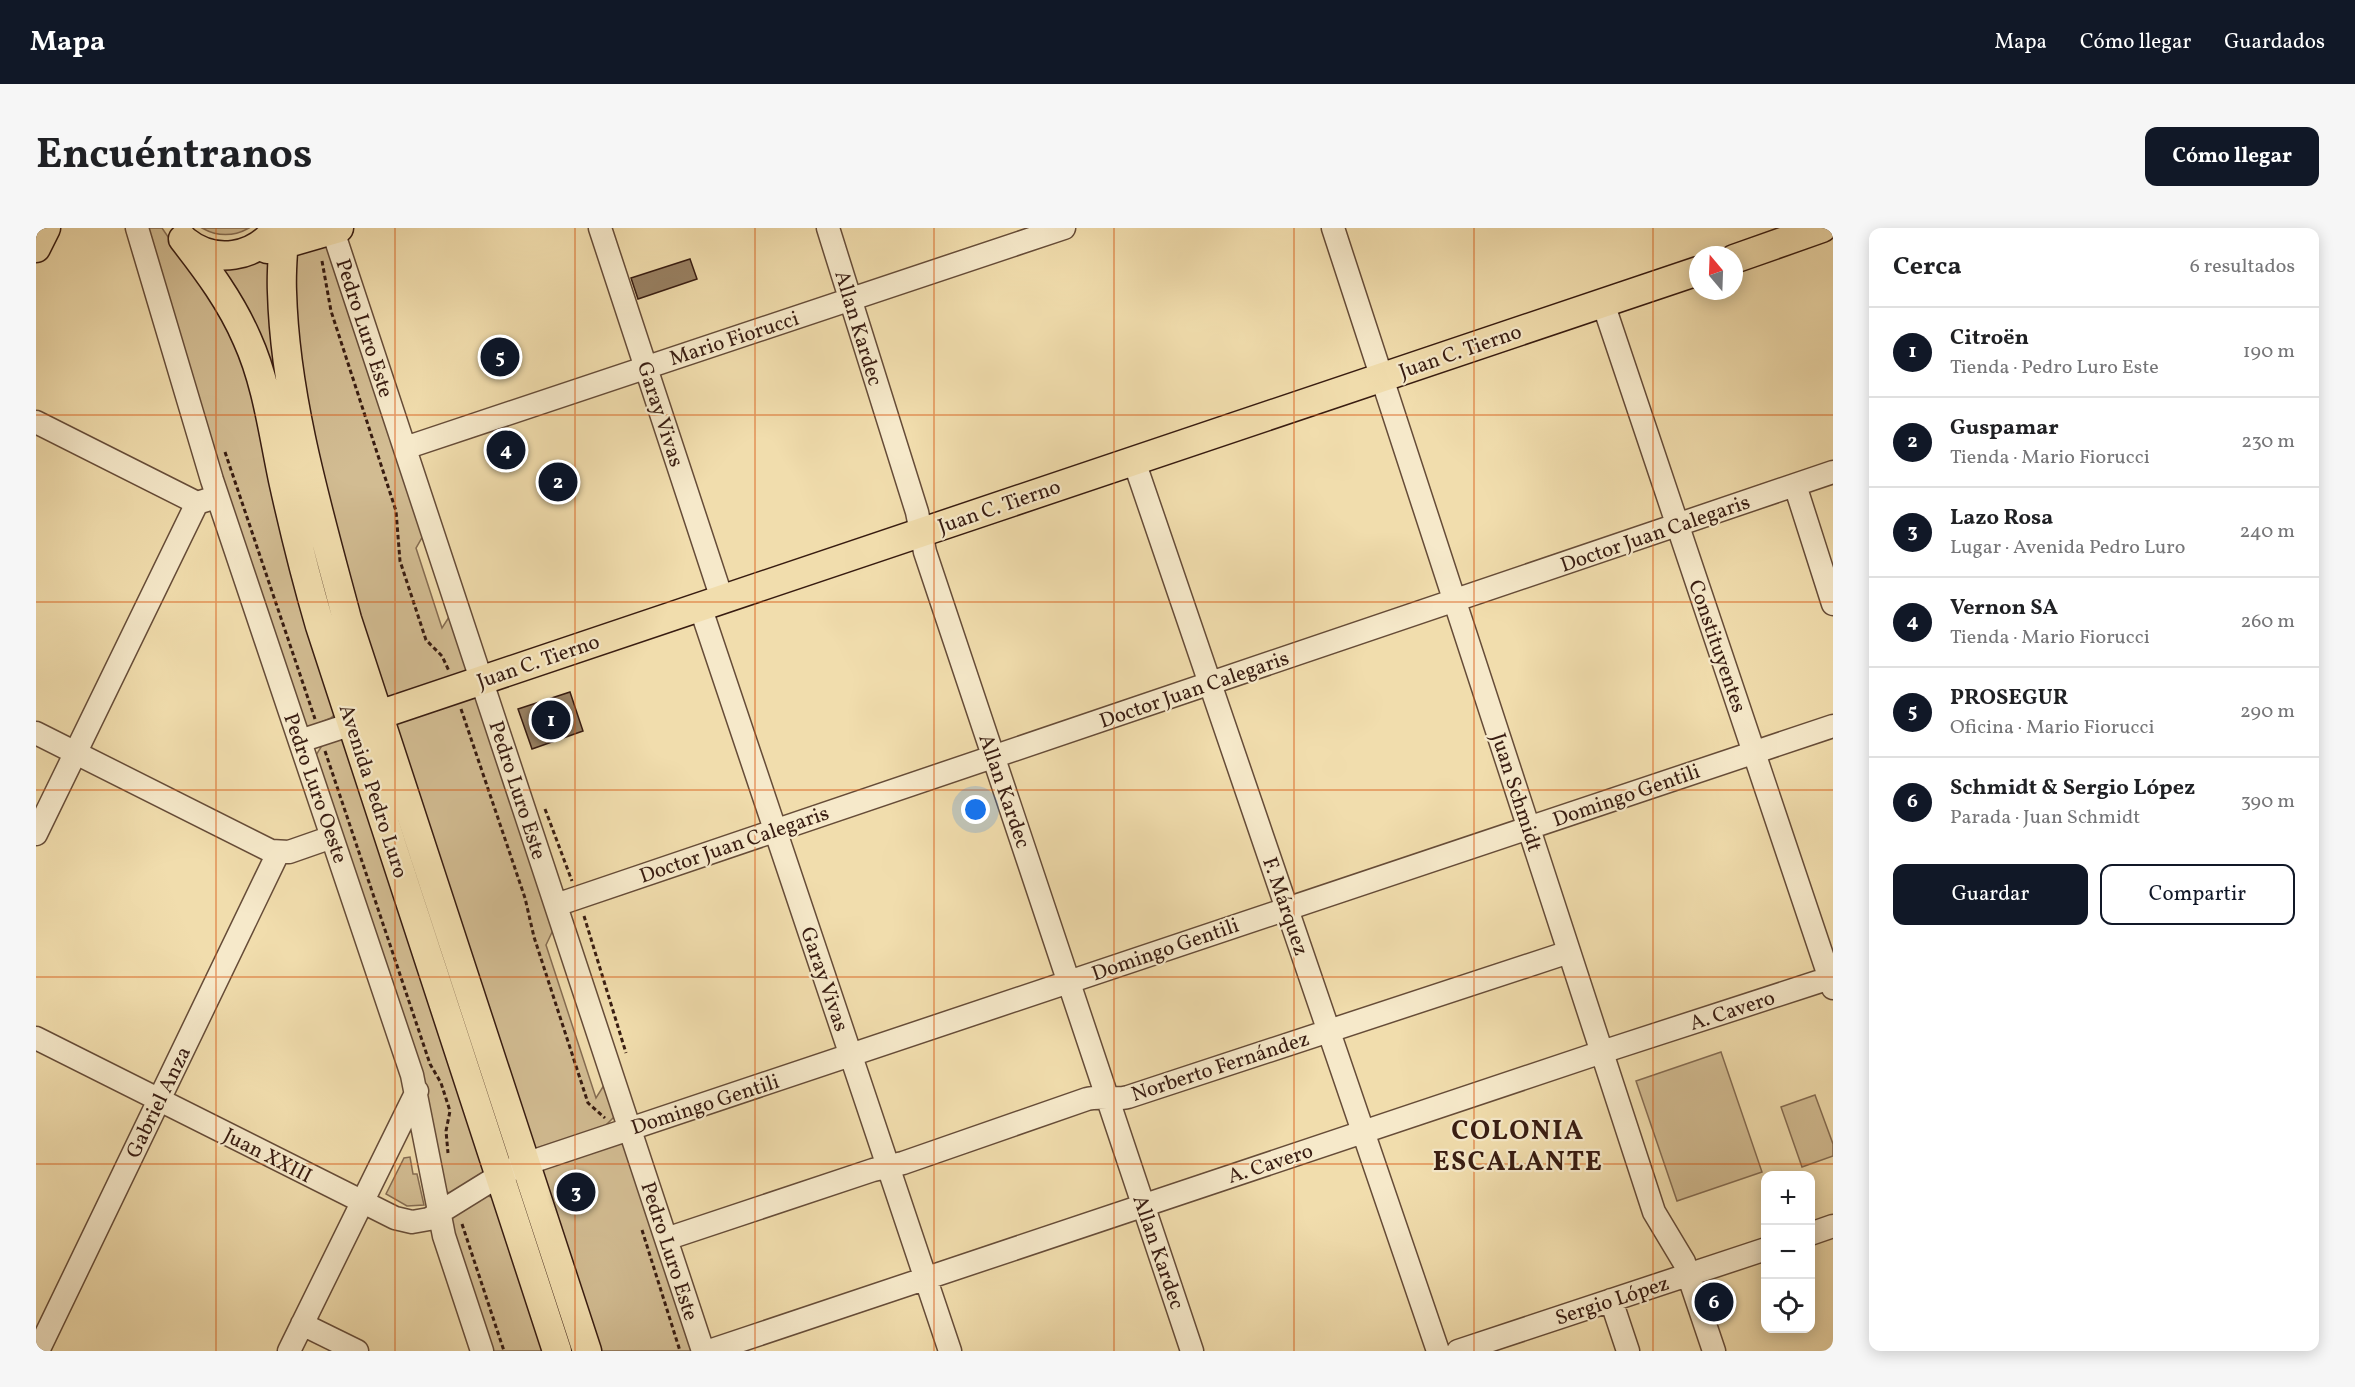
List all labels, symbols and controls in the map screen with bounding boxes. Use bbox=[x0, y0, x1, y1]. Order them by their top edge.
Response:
text: Mapa bbox=[30, 23, 105, 62]
text: Mapa bbox=[1994, 28, 2047, 57]
text: Cómo llegar bbox=[2080, 28, 2191, 57]
text: Guardados bbox=[2224, 28, 2325, 57]
text: Encuéntranos bbox=[36, 127, 312, 186]
button: Cómo llegar bbox=[2145, 127, 2319, 186]
north arrow bbox=[1689, 246, 1743, 300]
text: Cerca bbox=[1893, 249, 1962, 285]
text: 6 resultados bbox=[2190, 253, 2295, 281]
street label: Pedro Luro Este bbox=[327, 255, 400, 402]
street label: Allan Kardec bbox=[826, 267, 889, 390]
street label: Mario Fiorucci bbox=[666, 305, 803, 374]
street label: Juan C. Tierno bbox=[1395, 318, 1526, 387]
text: Citroën bbox=[1950, 323, 2029, 354]
pin: 5 bbox=[480, 334, 520, 380]
text: 1 bbox=[1908, 338, 1917, 366]
text: 190 m bbox=[2243, 338, 2295, 366]
text: Tienda · Pedro Luro Este bbox=[1950, 354, 2159, 382]
street label: Garay Vivas bbox=[629, 358, 690, 471]
text: Guspamar bbox=[1950, 413, 2059, 444]
pin: 4 bbox=[486, 428, 526, 472]
text: 2 bbox=[1907, 428, 1918, 456]
text: 230 m bbox=[2241, 428, 2295, 456]
text: Tienda · Mario Fiorucci bbox=[1950, 444, 2150, 472]
pin: 2 bbox=[538, 460, 578, 504]
street label: Juan C. Tierno bbox=[934, 473, 1065, 542]
street label: Doctor Juan Calegaris bbox=[1557, 488, 1754, 581]
text: Lazo Rosa bbox=[1950, 503, 2053, 534]
text: 3 bbox=[1907, 518, 1918, 546]
text: 240 m bbox=[2240, 518, 2295, 546]
text: Lugar · Avenida Pedro Luro bbox=[1950, 534, 2185, 562]
street label: Constituyentes bbox=[1680, 576, 1753, 717]
text: Vernon SA bbox=[1950, 593, 2058, 624]
text: 4 bbox=[1906, 608, 1919, 636]
text: 260 m bbox=[2240, 608, 2295, 636]
text: Tienda · Mario Fiorucci bbox=[1950, 624, 2150, 652]
street label: Juan C. Tierno bbox=[473, 628, 604, 697]
street label: Doctor Juan Calegaris bbox=[1096, 644, 1293, 737]
text: PROSEGUR bbox=[1950, 683, 2068, 714]
pin: 1 bbox=[532, 698, 570, 742]
text: 5 bbox=[1908, 698, 1917, 726]
text: 290 m bbox=[2240, 698, 2295, 726]
street label: Avenida Pedro Luro bbox=[331, 701, 414, 882]
street label: Pedro Luro Oeste bbox=[275, 710, 354, 867]
text: Oficina · Mario Fiorucci bbox=[1950, 714, 2154, 742]
street label: Pedro Luro Este bbox=[480, 717, 553, 864]
street label: Juan Schmidt bbox=[1483, 729, 1548, 855]
street label: Allan Kardec bbox=[970, 730, 1037, 853]
street label: Domingo Gentili bbox=[1549, 758, 1704, 835]
text: Schmidt & Sergio López bbox=[1950, 773, 2195, 804]
text: 6 bbox=[1907, 788, 1918, 816]
text: 390 m bbox=[2241, 788, 2295, 816]
your location bbox=[961, 795, 990, 824]
street label: Doctor Juan Calegaris bbox=[636, 799, 833, 892]
text: Parada · Juan Schmidt bbox=[1950, 804, 2140, 832]
street label: F. Márquez bbox=[1254, 853, 1315, 960]
button: Guardar bbox=[1893, 864, 2088, 925]
button: Compartir bbox=[2100, 864, 2295, 925]
street label: Domingo Gentili bbox=[1088, 912, 1243, 989]
street label: Garay Vivas bbox=[792, 923, 855, 1036]
street label: A. Cavero bbox=[1686, 984, 1779, 1039]
street label: Norberto Fernández bbox=[1128, 1025, 1313, 1110]
street label: Gabriel Anza bbox=[120, 1042, 199, 1163]
street label: Domingo Gentili bbox=[628, 1068, 783, 1143]
district label: COLONIA ESCALANTE bbox=[1433, 1113, 1603, 1182]
street label: Juan XXIII bbox=[218, 1122, 317, 1191]
street label: A. Cavero bbox=[1224, 1137, 1317, 1192]
pin: 3 bbox=[556, 1170, 596, 1214]
map controls bbox=[1761, 1171, 1815, 1333]
button: + bbox=[1761, 1171, 1815, 1225]
street label: Pedro Luro Este bbox=[632, 1178, 705, 1325]
street label: Allan Kardec bbox=[1124, 1191, 1191, 1314]
button: − bbox=[1761, 1225, 1815, 1279]
street label: Sergio López bbox=[1552, 1269, 1673, 1333]
button: locate bbox=[1761, 1279, 1815, 1333]
pin: 6 bbox=[1694, 1280, 1734, 1324]

